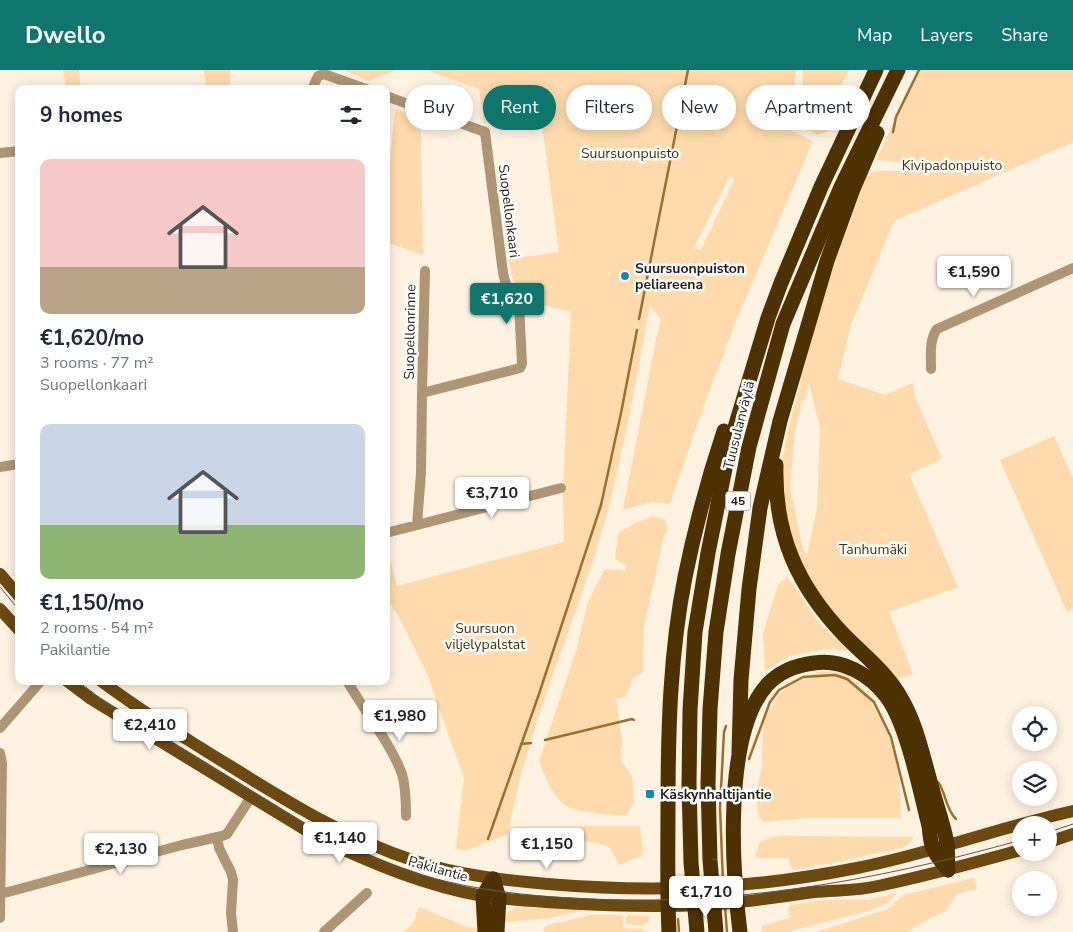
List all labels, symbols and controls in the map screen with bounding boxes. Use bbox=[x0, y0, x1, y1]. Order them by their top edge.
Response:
text: Dwello bbox=[25, 19, 106, 51]
text: Map bbox=[857, 23, 892, 47]
text: Layers bbox=[920, 23, 973, 47]
text: Share bbox=[1001, 23, 1048, 47]
chip: Buy bbox=[405, 85, 473, 130]
chip: Rent bbox=[483, 85, 556, 130]
chip: Filters bbox=[566, 85, 652, 130]
chip: New bbox=[662, 85, 736, 130]
chip: Apartment bbox=[746, 85, 870, 130]
text: 9 homes bbox=[40, 101, 123, 129]
icon: filters bbox=[337, 101, 365, 129]
park label: Suursuonpuisto bbox=[581, 144, 679, 163]
park label: Kivipadonpuisto bbox=[902, 156, 1002, 175]
street label: Suopellonkaari bbox=[494, 163, 524, 259]
icon: home bbox=[158, 192, 248, 282]
pin: €1,590 bbox=[933, 256, 1015, 298]
place label: Suursuonpuiston peliareena bbox=[635, 259, 745, 294]
text: €1,590 bbox=[948, 261, 1000, 283]
marker: Suursuonpuiston peliareena bbox=[619, 270, 631, 282]
pin: €1,620 bbox=[466, 282, 548, 325]
street label: Suopellonrinne bbox=[400, 284, 420, 380]
text: €1,620 bbox=[481, 288, 533, 310]
text: €1,620/mo bbox=[40, 324, 144, 352]
text: 3 rooms · 77 m² bbox=[40, 352, 153, 374]
text: Suopellonkaari bbox=[40, 374, 147, 396]
street label: Tuusulanväylä bbox=[719, 379, 759, 471]
icon: home bbox=[158, 457, 248, 547]
pin: €3,710 bbox=[451, 476, 533, 519]
text: €3,710 bbox=[466, 482, 518, 504]
road number: 45 bbox=[726, 492, 750, 511]
park label: Tanhumäki bbox=[839, 540, 907, 559]
text: €1,150/mo bbox=[40, 589, 144, 617]
text: 2 rooms · 54 m² bbox=[40, 617, 153, 639]
park label: Suursuon viljelypalstat bbox=[445, 619, 525, 654]
text: Pakilantie bbox=[40, 639, 110, 661]
pin: €1,980 bbox=[359, 700, 441, 742]
text: €1,980 bbox=[374, 705, 426, 727]
map controls bbox=[1012, 706, 1057, 916]
button: locate bbox=[1012, 706, 1057, 751]
pin: €2,410 bbox=[109, 708, 191, 751]
text: €2,410 bbox=[124, 714, 176, 736]
button: layers bbox=[1012, 761, 1057, 806]
place label: Käskynhaltijantie bbox=[660, 785, 772, 804]
marker: Käskynhaltijantie bbox=[644, 788, 656, 800]
button: + bbox=[1012, 816, 1057, 861]
pin: €1,140 bbox=[299, 822, 381, 864]
text: €1,140 bbox=[314, 827, 366, 849]
pin: €1,150 bbox=[506, 828, 588, 870]
pin: €2,130 bbox=[80, 832, 162, 875]
text: €1,150 bbox=[521, 833, 573, 855]
text: €2,130 bbox=[95, 838, 147, 860]
street label: Pakilantie bbox=[406, 851, 470, 887]
button: − bbox=[1012, 871, 1057, 916]
pin: €1,710 bbox=[665, 876, 747, 918]
text: €1,710 bbox=[680, 881, 732, 903]

